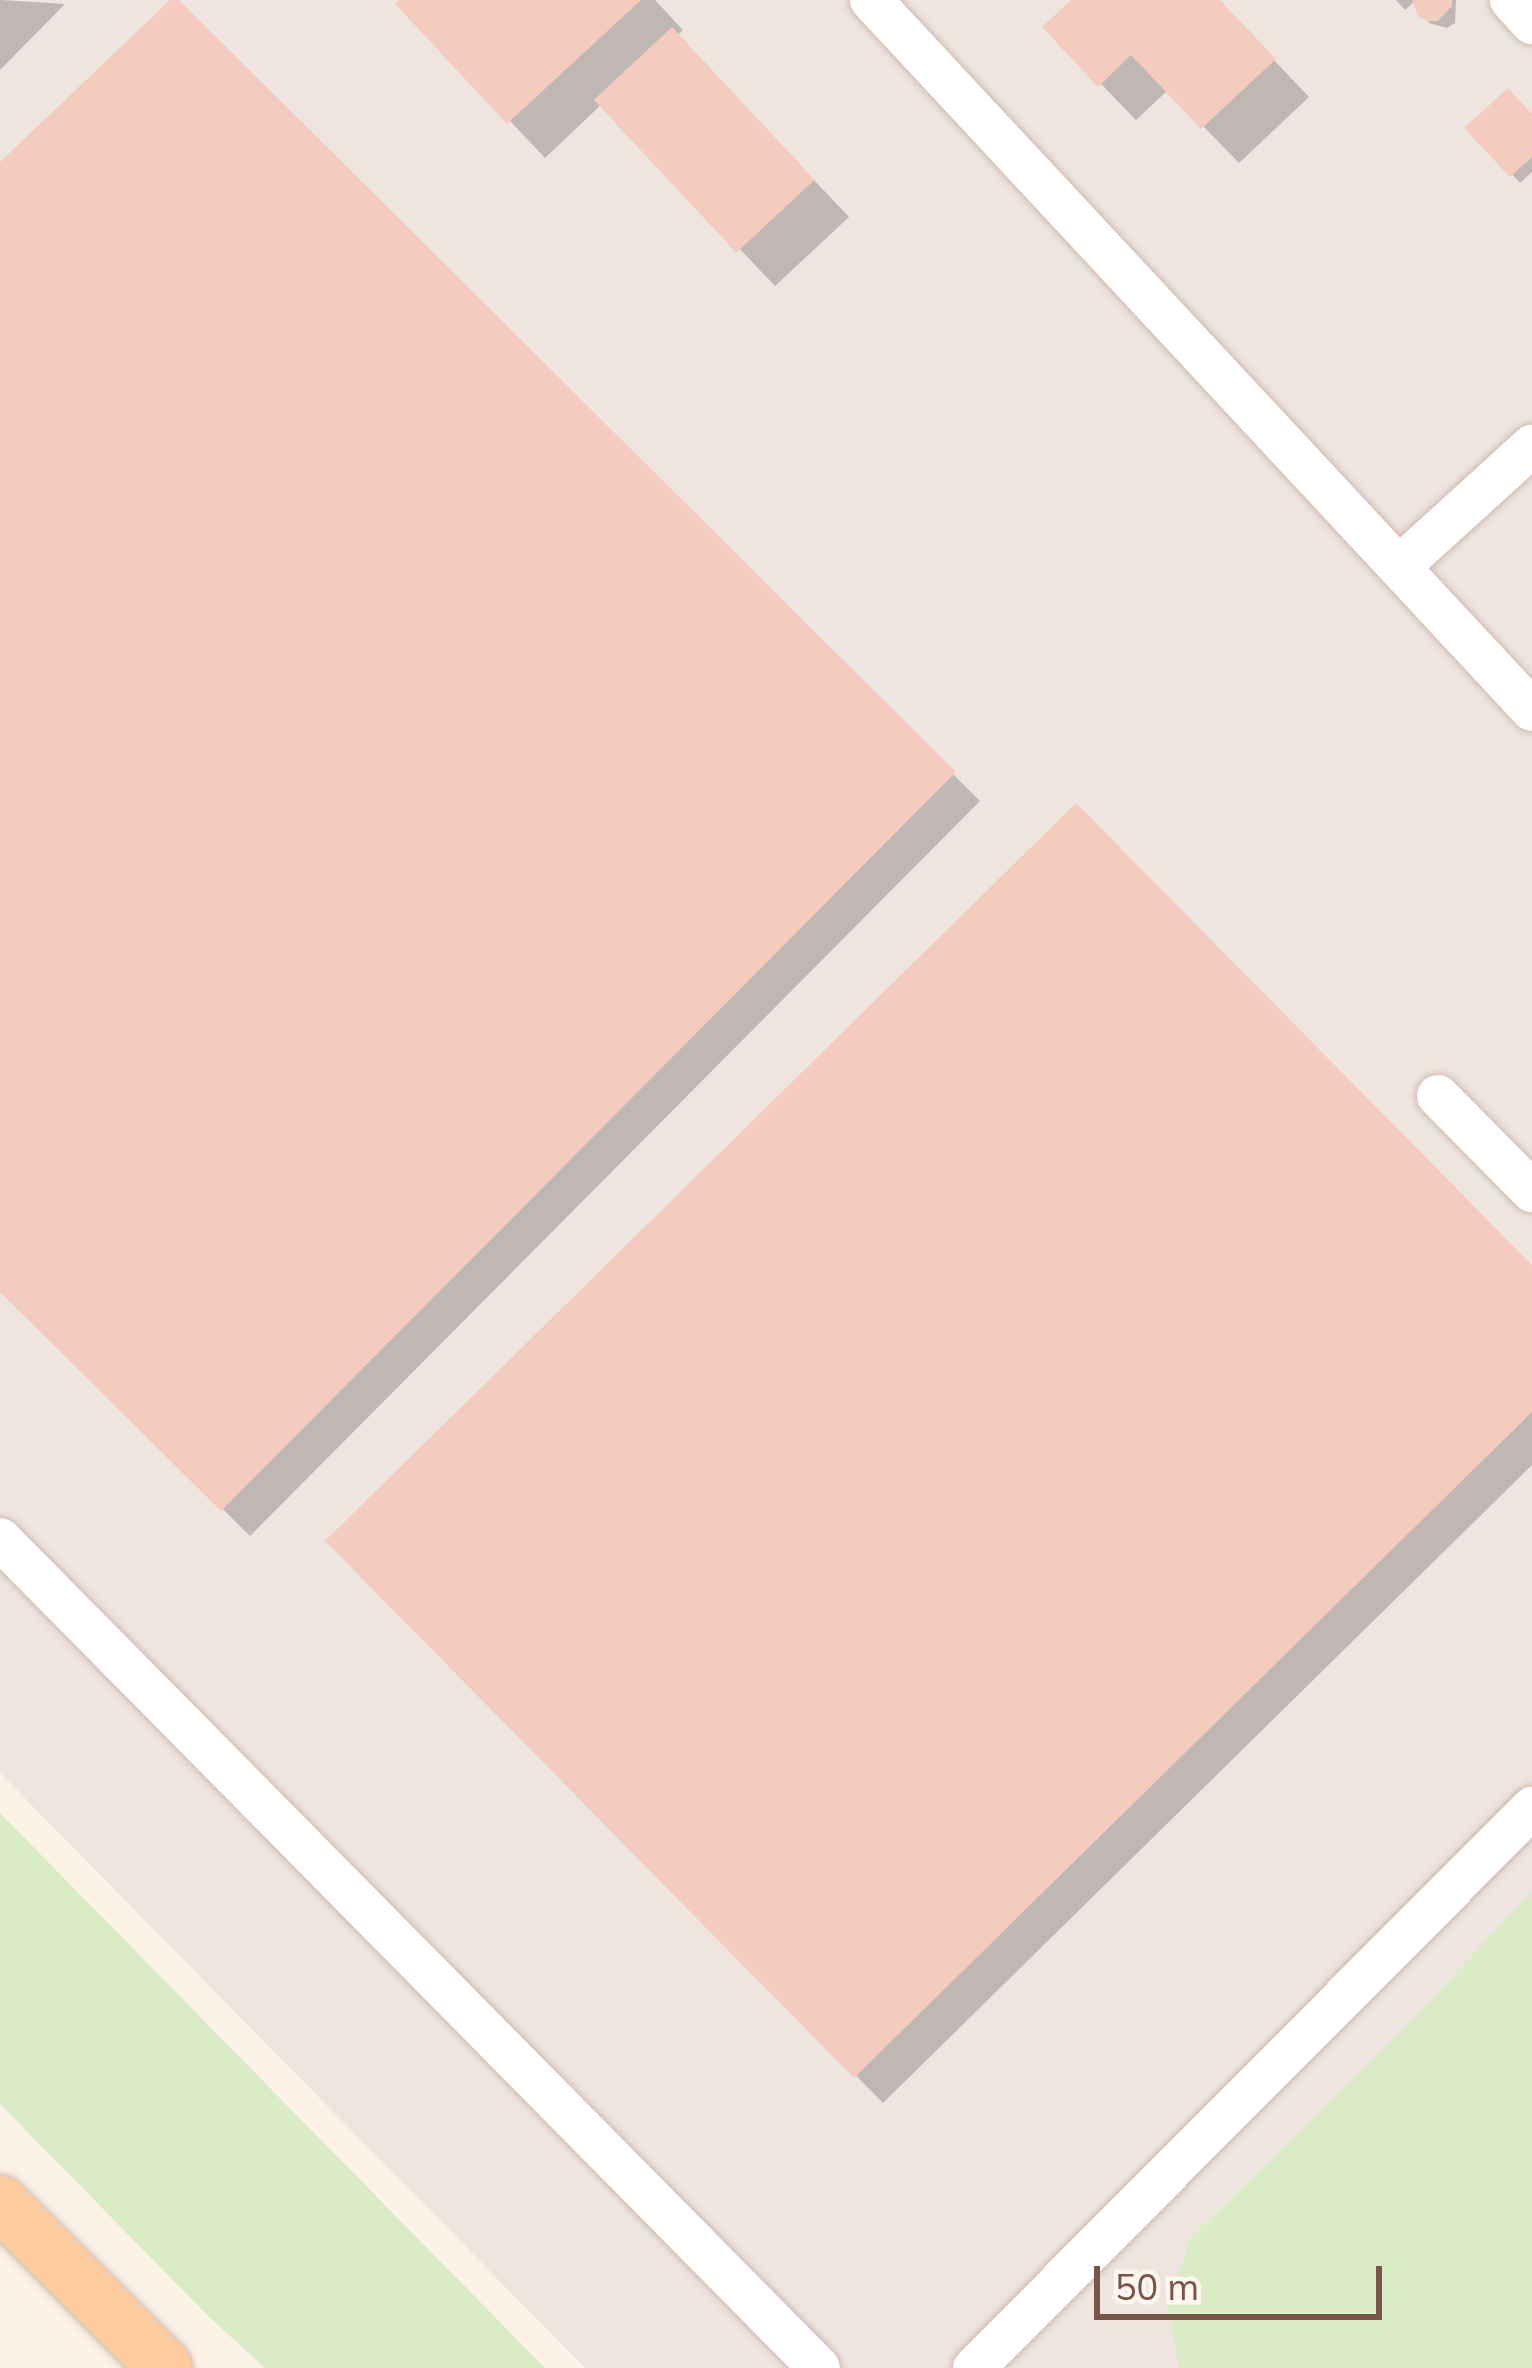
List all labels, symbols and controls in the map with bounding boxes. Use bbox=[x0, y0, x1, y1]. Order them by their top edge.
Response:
scale bar bbox=[1100, 2242, 1388, 2316]
text: 50 m bbox=[1115, 2264, 1199, 2309]

